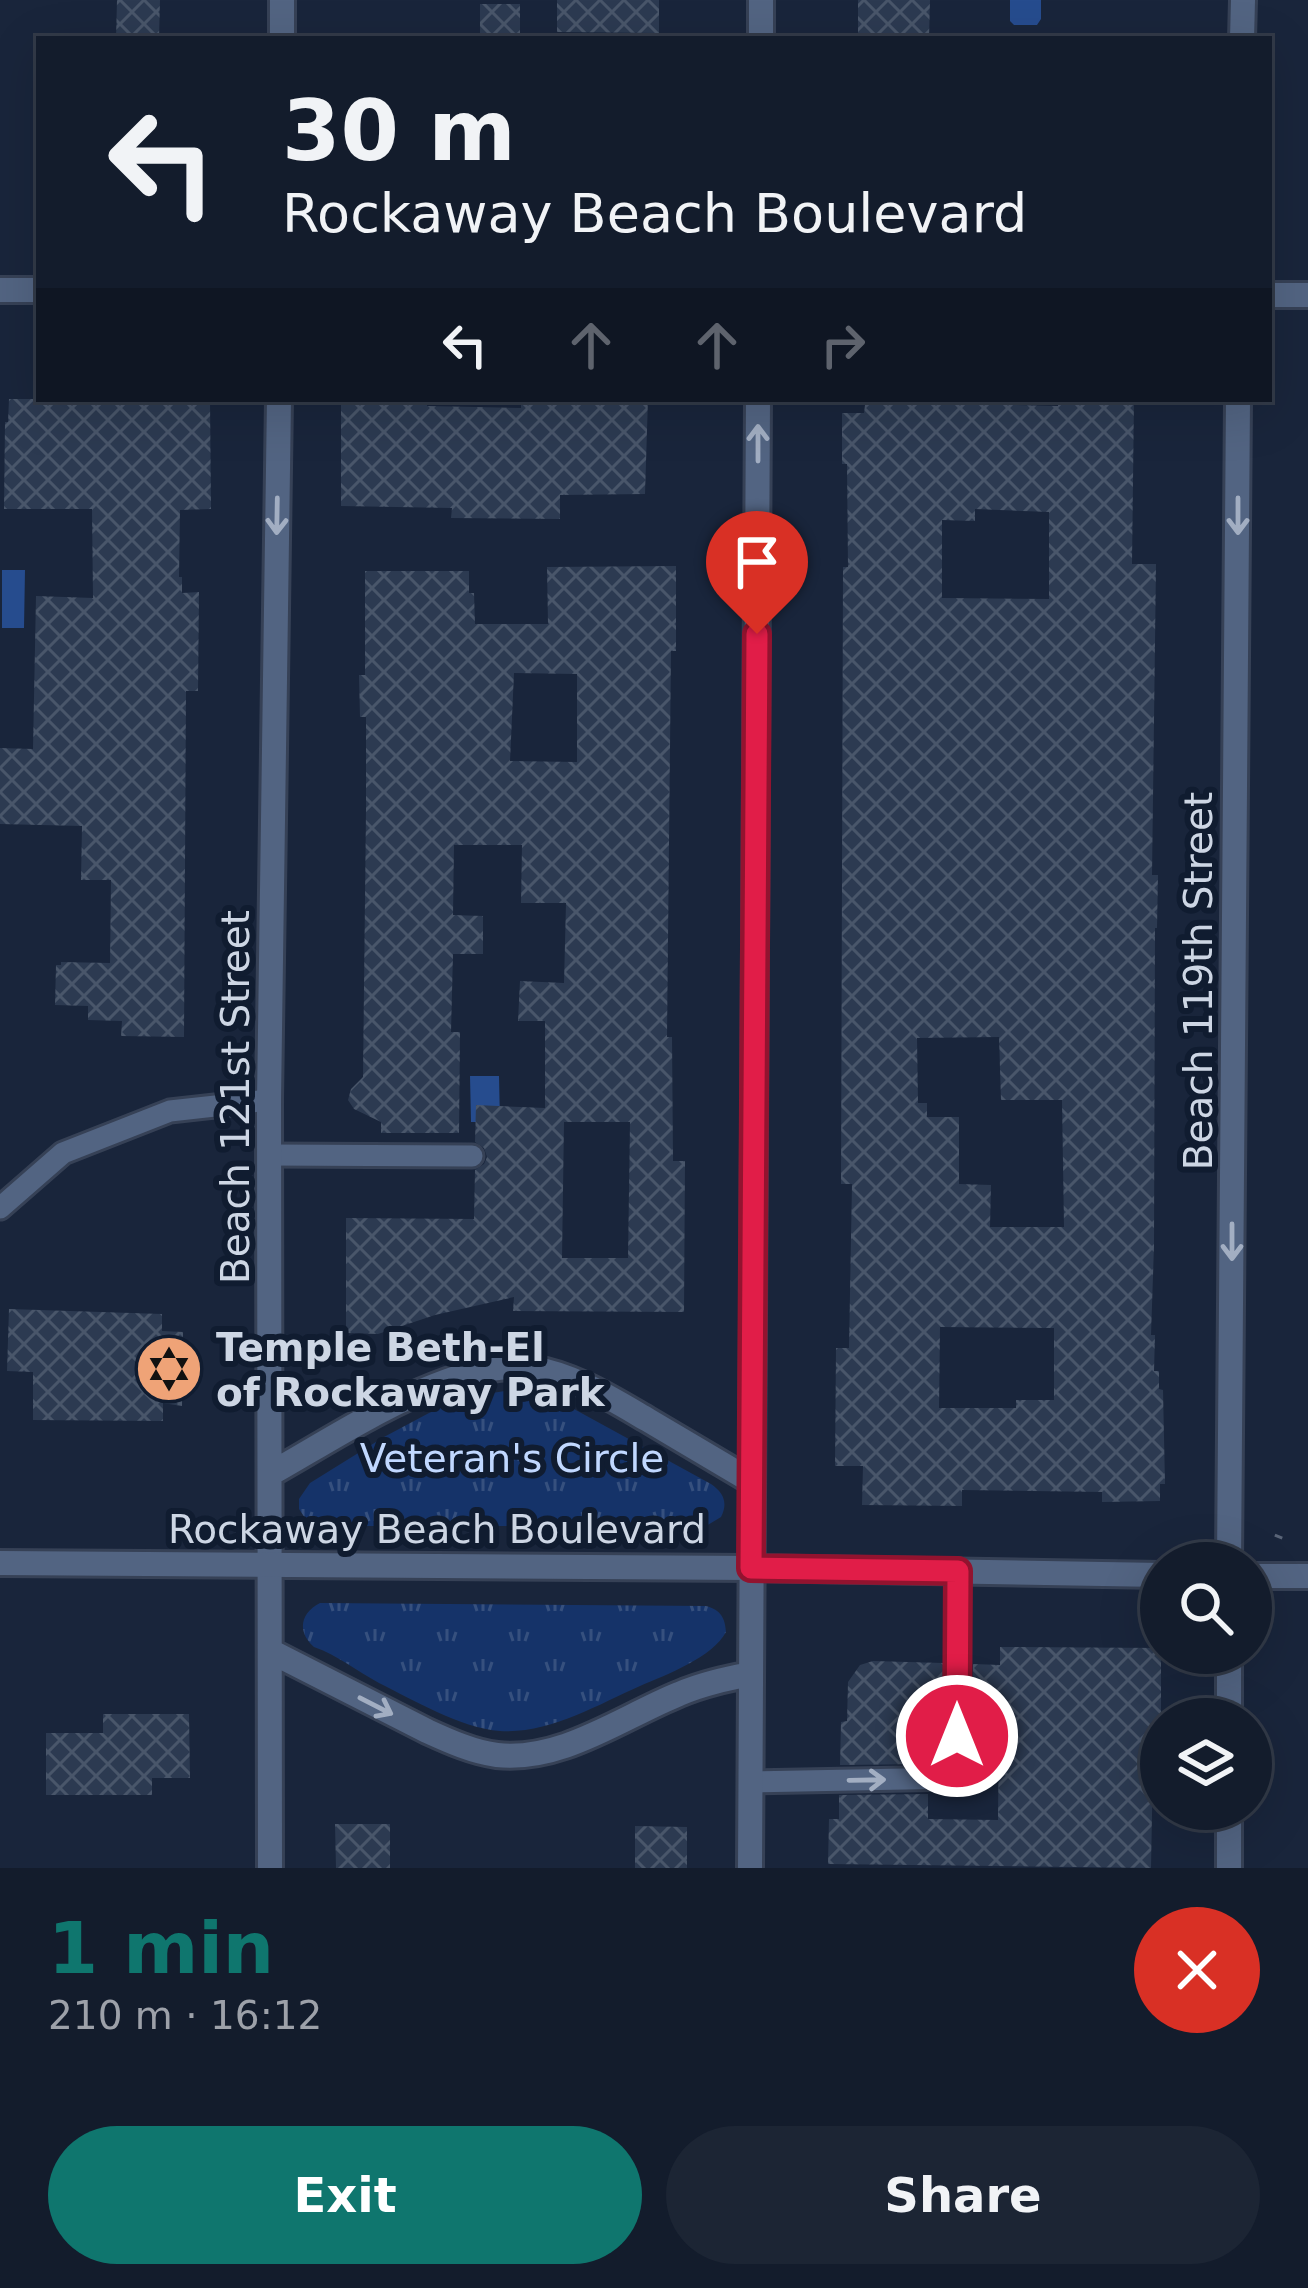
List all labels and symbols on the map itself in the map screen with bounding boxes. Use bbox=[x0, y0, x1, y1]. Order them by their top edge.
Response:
one-way arrow bbox=[747, 424, 769, 463]
one-way arrow bbox=[266, 496, 289, 535]
one-way arrow bbox=[1226, 496, 1249, 535]
pin bbox=[706, 511, 808, 634]
street label: Beach 119th Street bbox=[1176, 792, 1221, 1170]
street label: Beach 121st Street bbox=[213, 910, 258, 1284]
one-way arrow bbox=[1221, 1222, 1243, 1261]
place label: Temple Beth-El of Rockaway Park bbox=[216, 1325, 606, 1415]
synagogue icon: Temple Beth-El of Rockaway Park bbox=[134, 1334, 204, 1404]
park label: Veteran's Circle bbox=[360, 1436, 664, 1481]
street label: Rockaway Beach Boulevard bbox=[168, 1507, 706, 1552]
position arrow bbox=[894, 1673, 1020, 1799]
one-way arrow bbox=[357, 1696, 393, 1718]
one-way arrow bbox=[847, 1768, 886, 1791]

